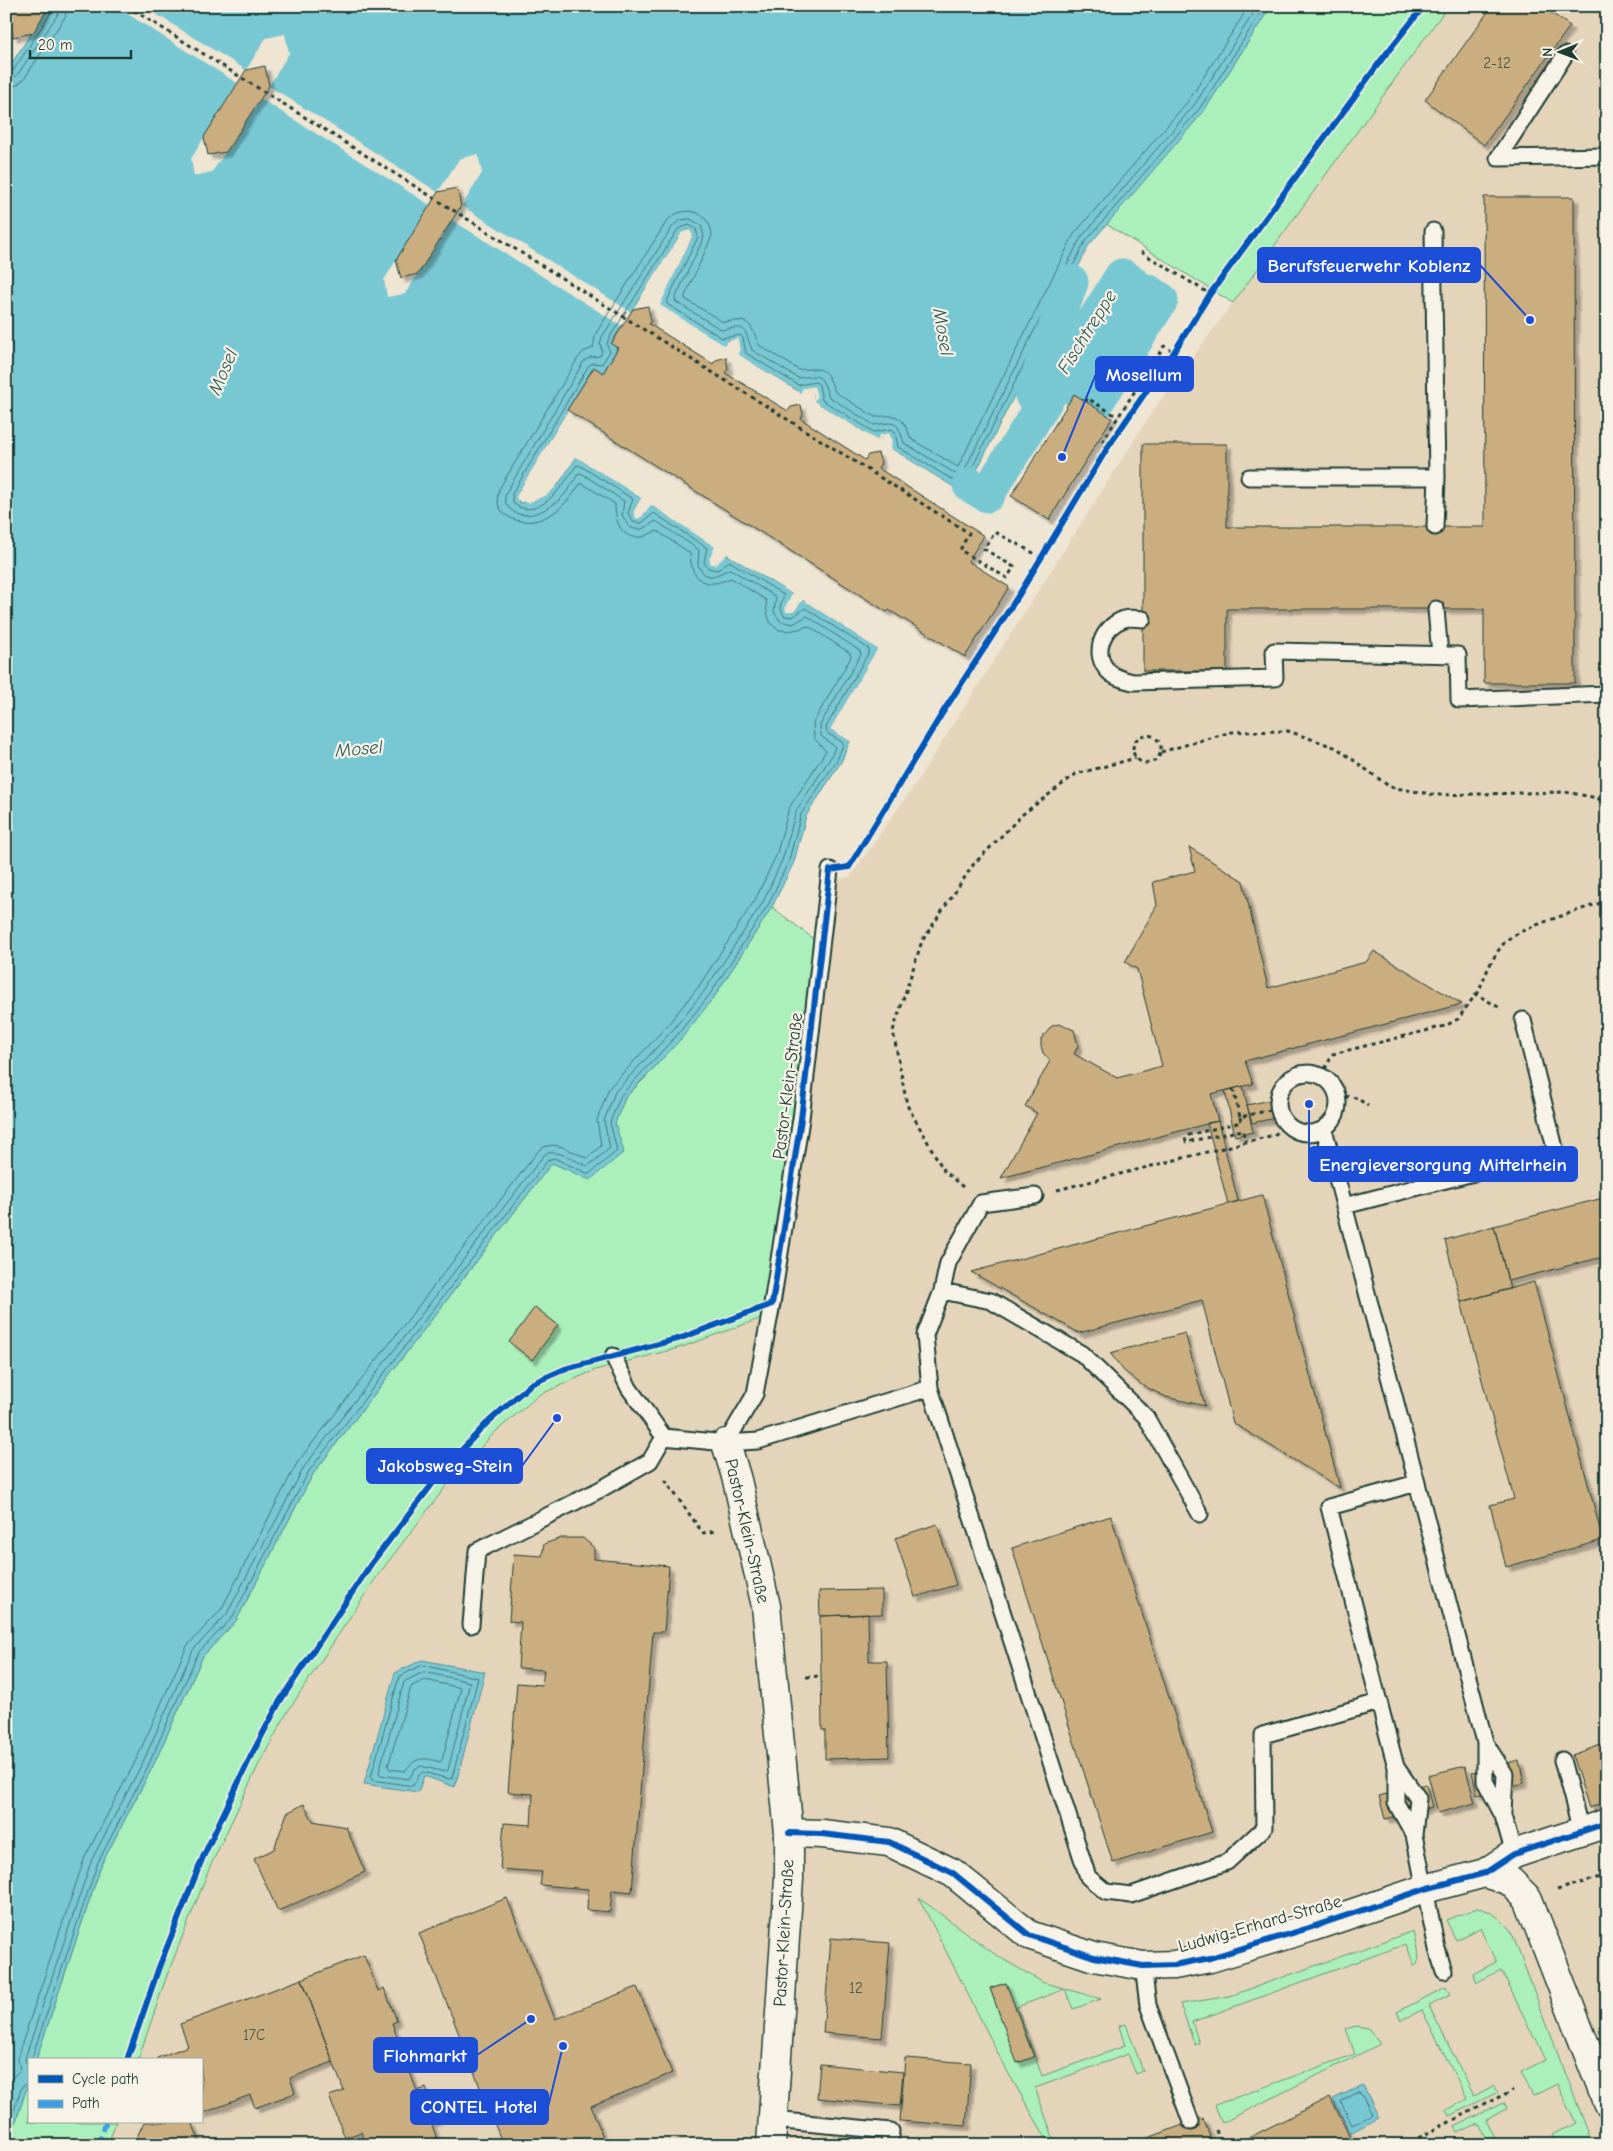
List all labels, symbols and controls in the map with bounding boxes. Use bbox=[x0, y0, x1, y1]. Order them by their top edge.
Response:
scale bar bbox=[30, 28, 131, 60]
north arrow bbox=[1536, 28, 1586, 78]
text: 20 m bbox=[38, 36, 72, 54]
text: N bbox=[1539, 48, 1556, 57]
house number: 2-12 bbox=[1483, 54, 1511, 72]
callout: Berufsfeuerwehr Koblenz bbox=[1258, 248, 1480, 282]
text: Berufsfeuerwehr Koblenz bbox=[1268, 255, 1470, 277]
water label: Fischtreppe bbox=[1053, 286, 1122, 378]
water label: Mosel bbox=[928, 306, 958, 358]
water label: Mosel bbox=[203, 345, 243, 399]
callout: Mosellum bbox=[1096, 357, 1193, 391]
text: Mosellum bbox=[1106, 364, 1182, 386]
water label: Mosel bbox=[333, 736, 385, 762]
street label: Pastor-Klein-Straße bbox=[769, 1011, 807, 1161]
callout: Energieversorgung Mittelrhein bbox=[1309, 1147, 1577, 1181]
text: Energieversorgung Mittelrhein bbox=[1319, 1154, 1567, 1176]
callout: Jakobsweg-Stein bbox=[367, 1449, 522, 1483]
text: Jakobsweg-Stein bbox=[377, 1455, 513, 1477]
street label: Pastor-Klein-Straße bbox=[720, 1457, 774, 1605]
street label: Pastor-Klein-Straße bbox=[770, 1859, 798, 2007]
street label: Ludwig-Erhard-Straße bbox=[1176, 1891, 1344, 1957]
house number: 12 bbox=[849, 1979, 863, 1997]
house number: 17C bbox=[243, 2026, 265, 2044]
callout: Flohmarkt bbox=[374, 2038, 477, 2072]
text: Flohmarkt bbox=[383, 2045, 467, 2067]
legend bbox=[28, 2058, 202, 2124]
text: Cycle path bbox=[72, 2070, 139, 2088]
callout: CONTEL Hotel bbox=[411, 2090, 548, 2124]
text: Path bbox=[72, 2094, 100, 2112]
text: CONTEL Hotel bbox=[421, 2096, 537, 2118]

